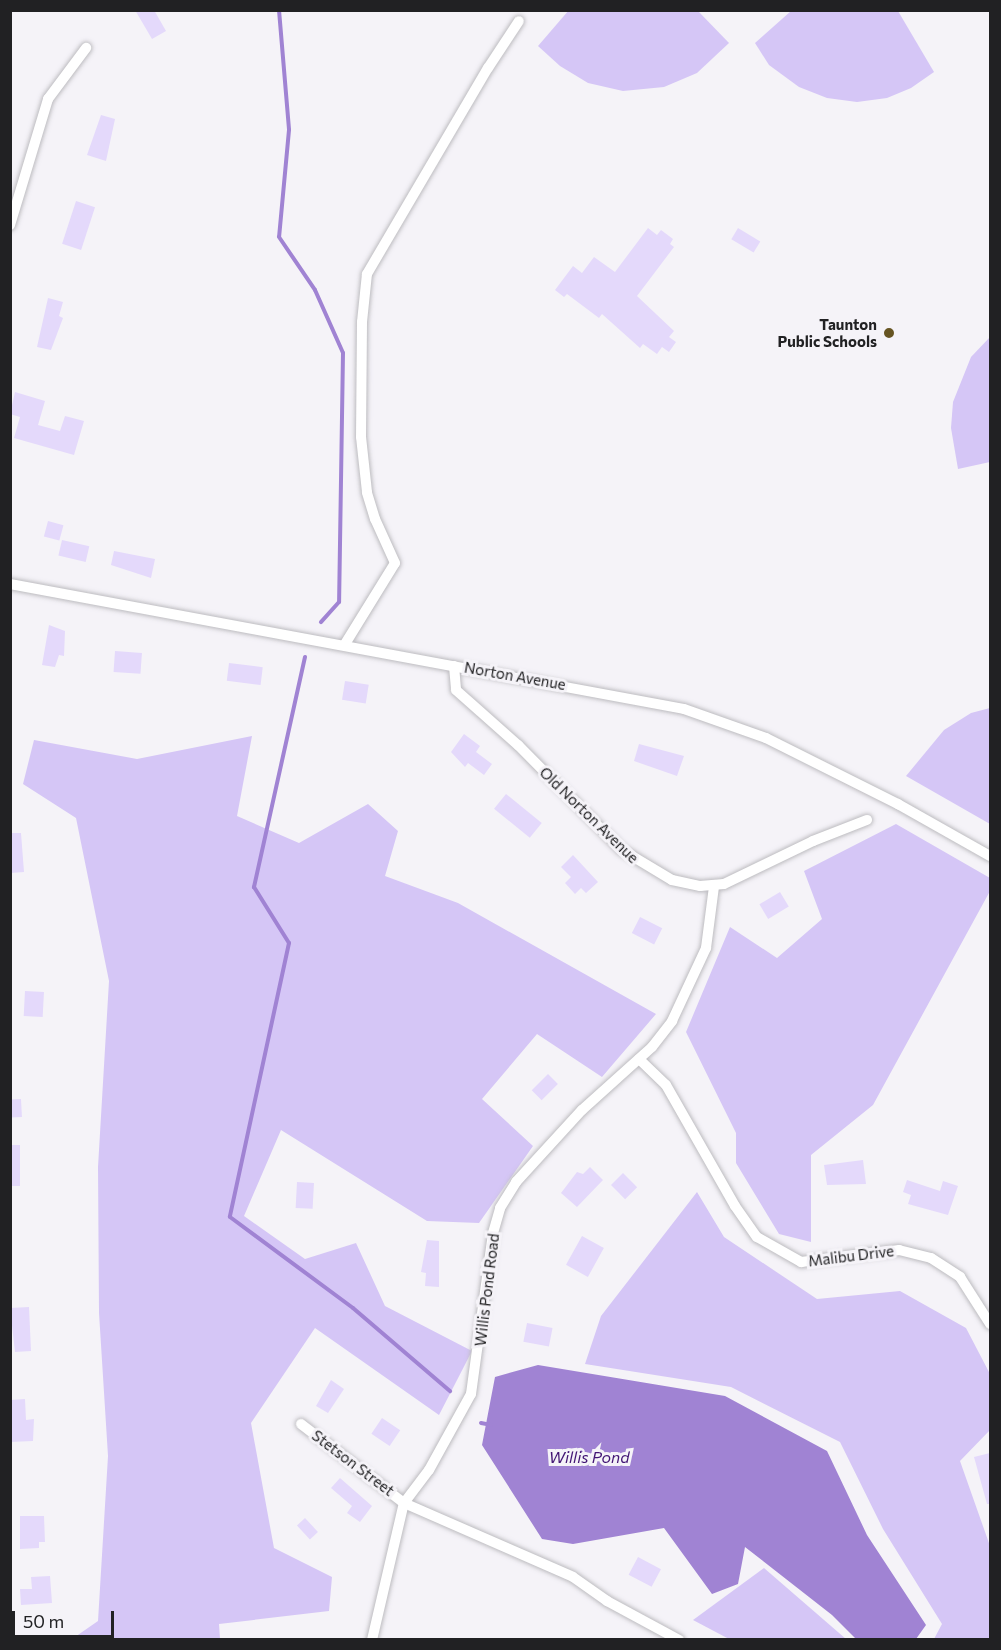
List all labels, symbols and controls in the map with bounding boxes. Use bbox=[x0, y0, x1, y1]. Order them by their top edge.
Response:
place label: Taunton Public Schools bbox=[777, 315, 877, 350]
marker: Taunton Public Schools bbox=[882, 326, 896, 340]
street label: Norton Avenue bbox=[463, 658, 567, 694]
street label: Old Norton Avenue bbox=[536, 763, 642, 867]
street label: Willis Pond Road bbox=[471, 1233, 503, 1347]
street label: Malibu Drive bbox=[807, 1242, 895, 1270]
street label: Stetson Street bbox=[308, 1426, 398, 1500]
water label: Willis Pond bbox=[549, 1447, 629, 1467]
scale bar bbox=[15, 1599, 117, 1637]
text: 50 m bbox=[23, 1610, 64, 1632]

